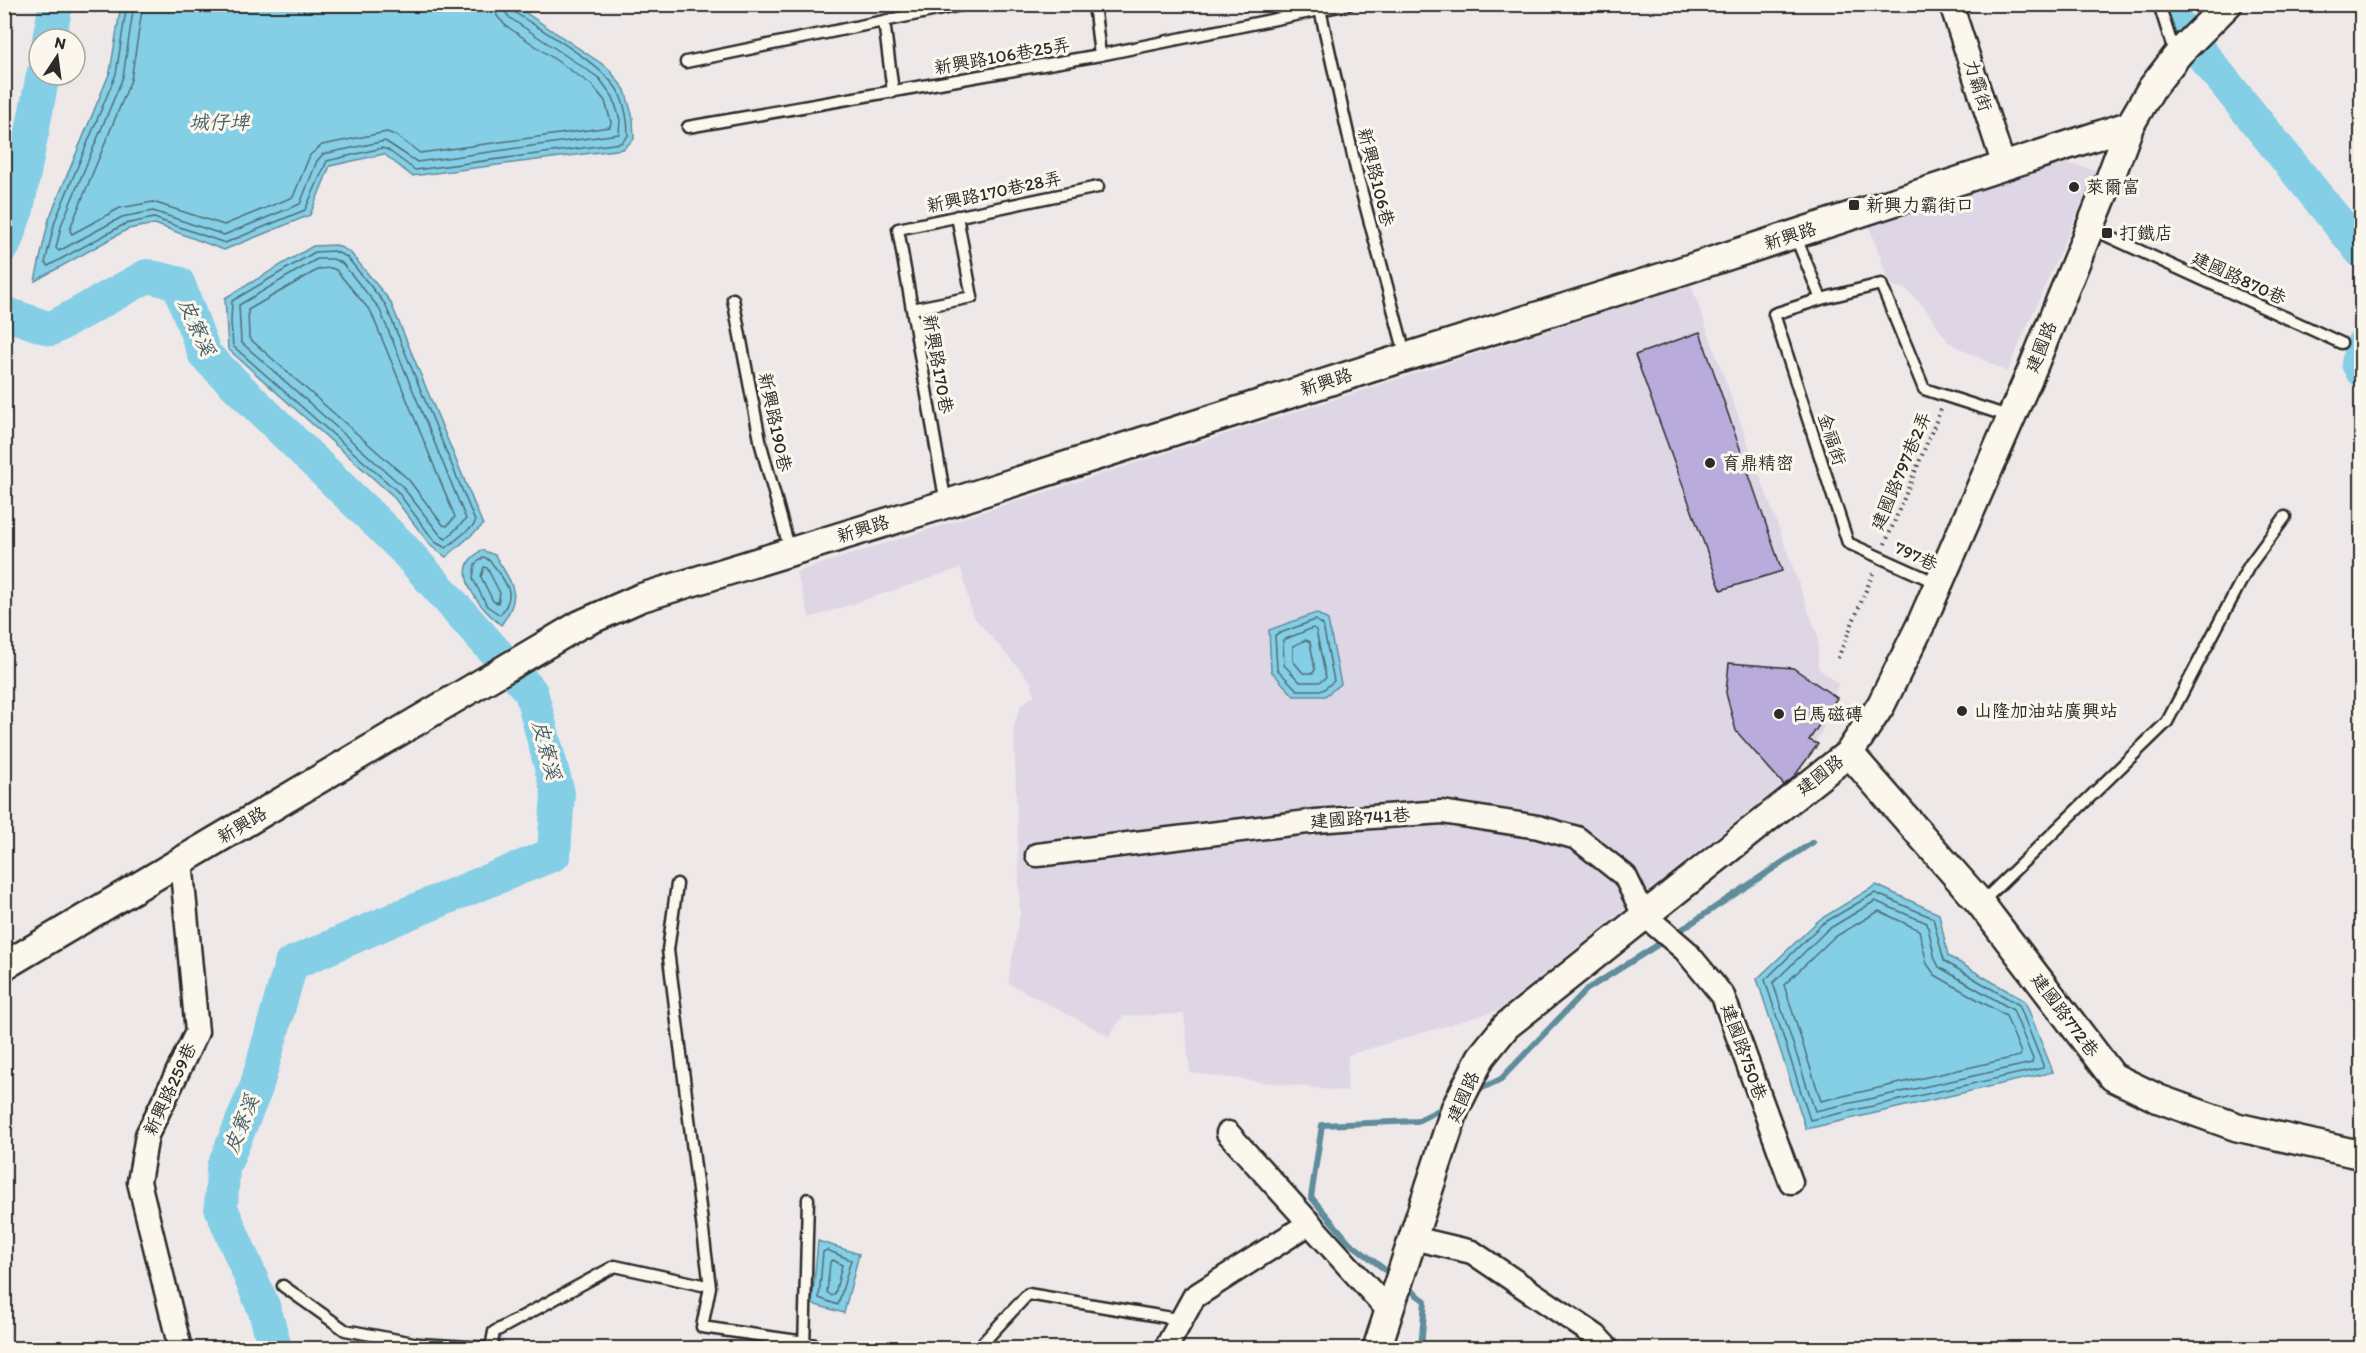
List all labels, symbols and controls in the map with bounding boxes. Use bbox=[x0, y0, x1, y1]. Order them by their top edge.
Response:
north arrow bbox=[27, 27, 87, 87]
text: N bbox=[53, 32, 68, 53]
street label: 新興路106巷25弄 bbox=[932, 33, 1072, 79]
street label: 力霸街 bbox=[1959, 56, 1997, 114]
water label: 城仔埤 bbox=[189, 110, 251, 134]
street label: 新興路106巷 bbox=[1353, 125, 1399, 229]
street label: 新興路170巷28弄 bbox=[924, 167, 1064, 217]
place label: 萊爾富 bbox=[2086, 176, 2140, 198]
marker: 萊爾富 bbox=[2067, 180, 2081, 194]
place label: 新興力霸街口 bbox=[1866, 194, 1974, 216]
marker: 新興力霸街口 bbox=[1847, 198, 1861, 212]
street label: 新興路 bbox=[1761, 217, 1819, 255]
place label: 打鐵店 bbox=[2119, 222, 2173, 244]
marker: 打鐵店 bbox=[2100, 226, 2114, 240]
street label: 建國路870巷 bbox=[2188, 247, 2290, 309]
water label: 皮寮溪 bbox=[174, 295, 221, 360]
street label: 新興路170巷 bbox=[918, 313, 958, 415]
street label: 建國路 bbox=[2021, 318, 2061, 376]
street label: 新興路 bbox=[1297, 363, 1355, 401]
street label: 新興路190巷 bbox=[754, 370, 796, 474]
street label: 建國路797巷2弄 bbox=[1866, 408, 1936, 534]
street label: 金福街 bbox=[1813, 410, 1851, 468]
place label: 育鼎精密 bbox=[1722, 452, 1794, 474]
marker: 育鼎精密 bbox=[1703, 456, 1717, 470]
street label: 新興路 bbox=[834, 511, 892, 547]
street label: 797巷 bbox=[1891, 536, 1941, 576]
place label: 山隆加油站廣興站 bbox=[1974, 700, 2118, 722]
place label: 白馬磁磚 bbox=[1791, 703, 1863, 725]
marker: 山隆加油站廣興站 bbox=[1955, 704, 1969, 718]
marker: 白馬磁磚 bbox=[1772, 707, 1786, 721]
water label: 皮寮溪 bbox=[528, 718, 567, 783]
street label: 建國路 bbox=[1792, 750, 1848, 800]
street label: 新興路 bbox=[213, 802, 271, 848]
street label: 建國路741巷 bbox=[1309, 804, 1411, 832]
street label: 建國路772巷 bbox=[2026, 969, 2104, 1061]
street label: 建國路750巷 bbox=[1716, 1001, 1772, 1103]
street label: 新興路259巷 bbox=[139, 1039, 201, 1139]
street label: 建國路 bbox=[1442, 1068, 1484, 1126]
water label: 皮寮溪 bbox=[219, 1091, 264, 1156]

